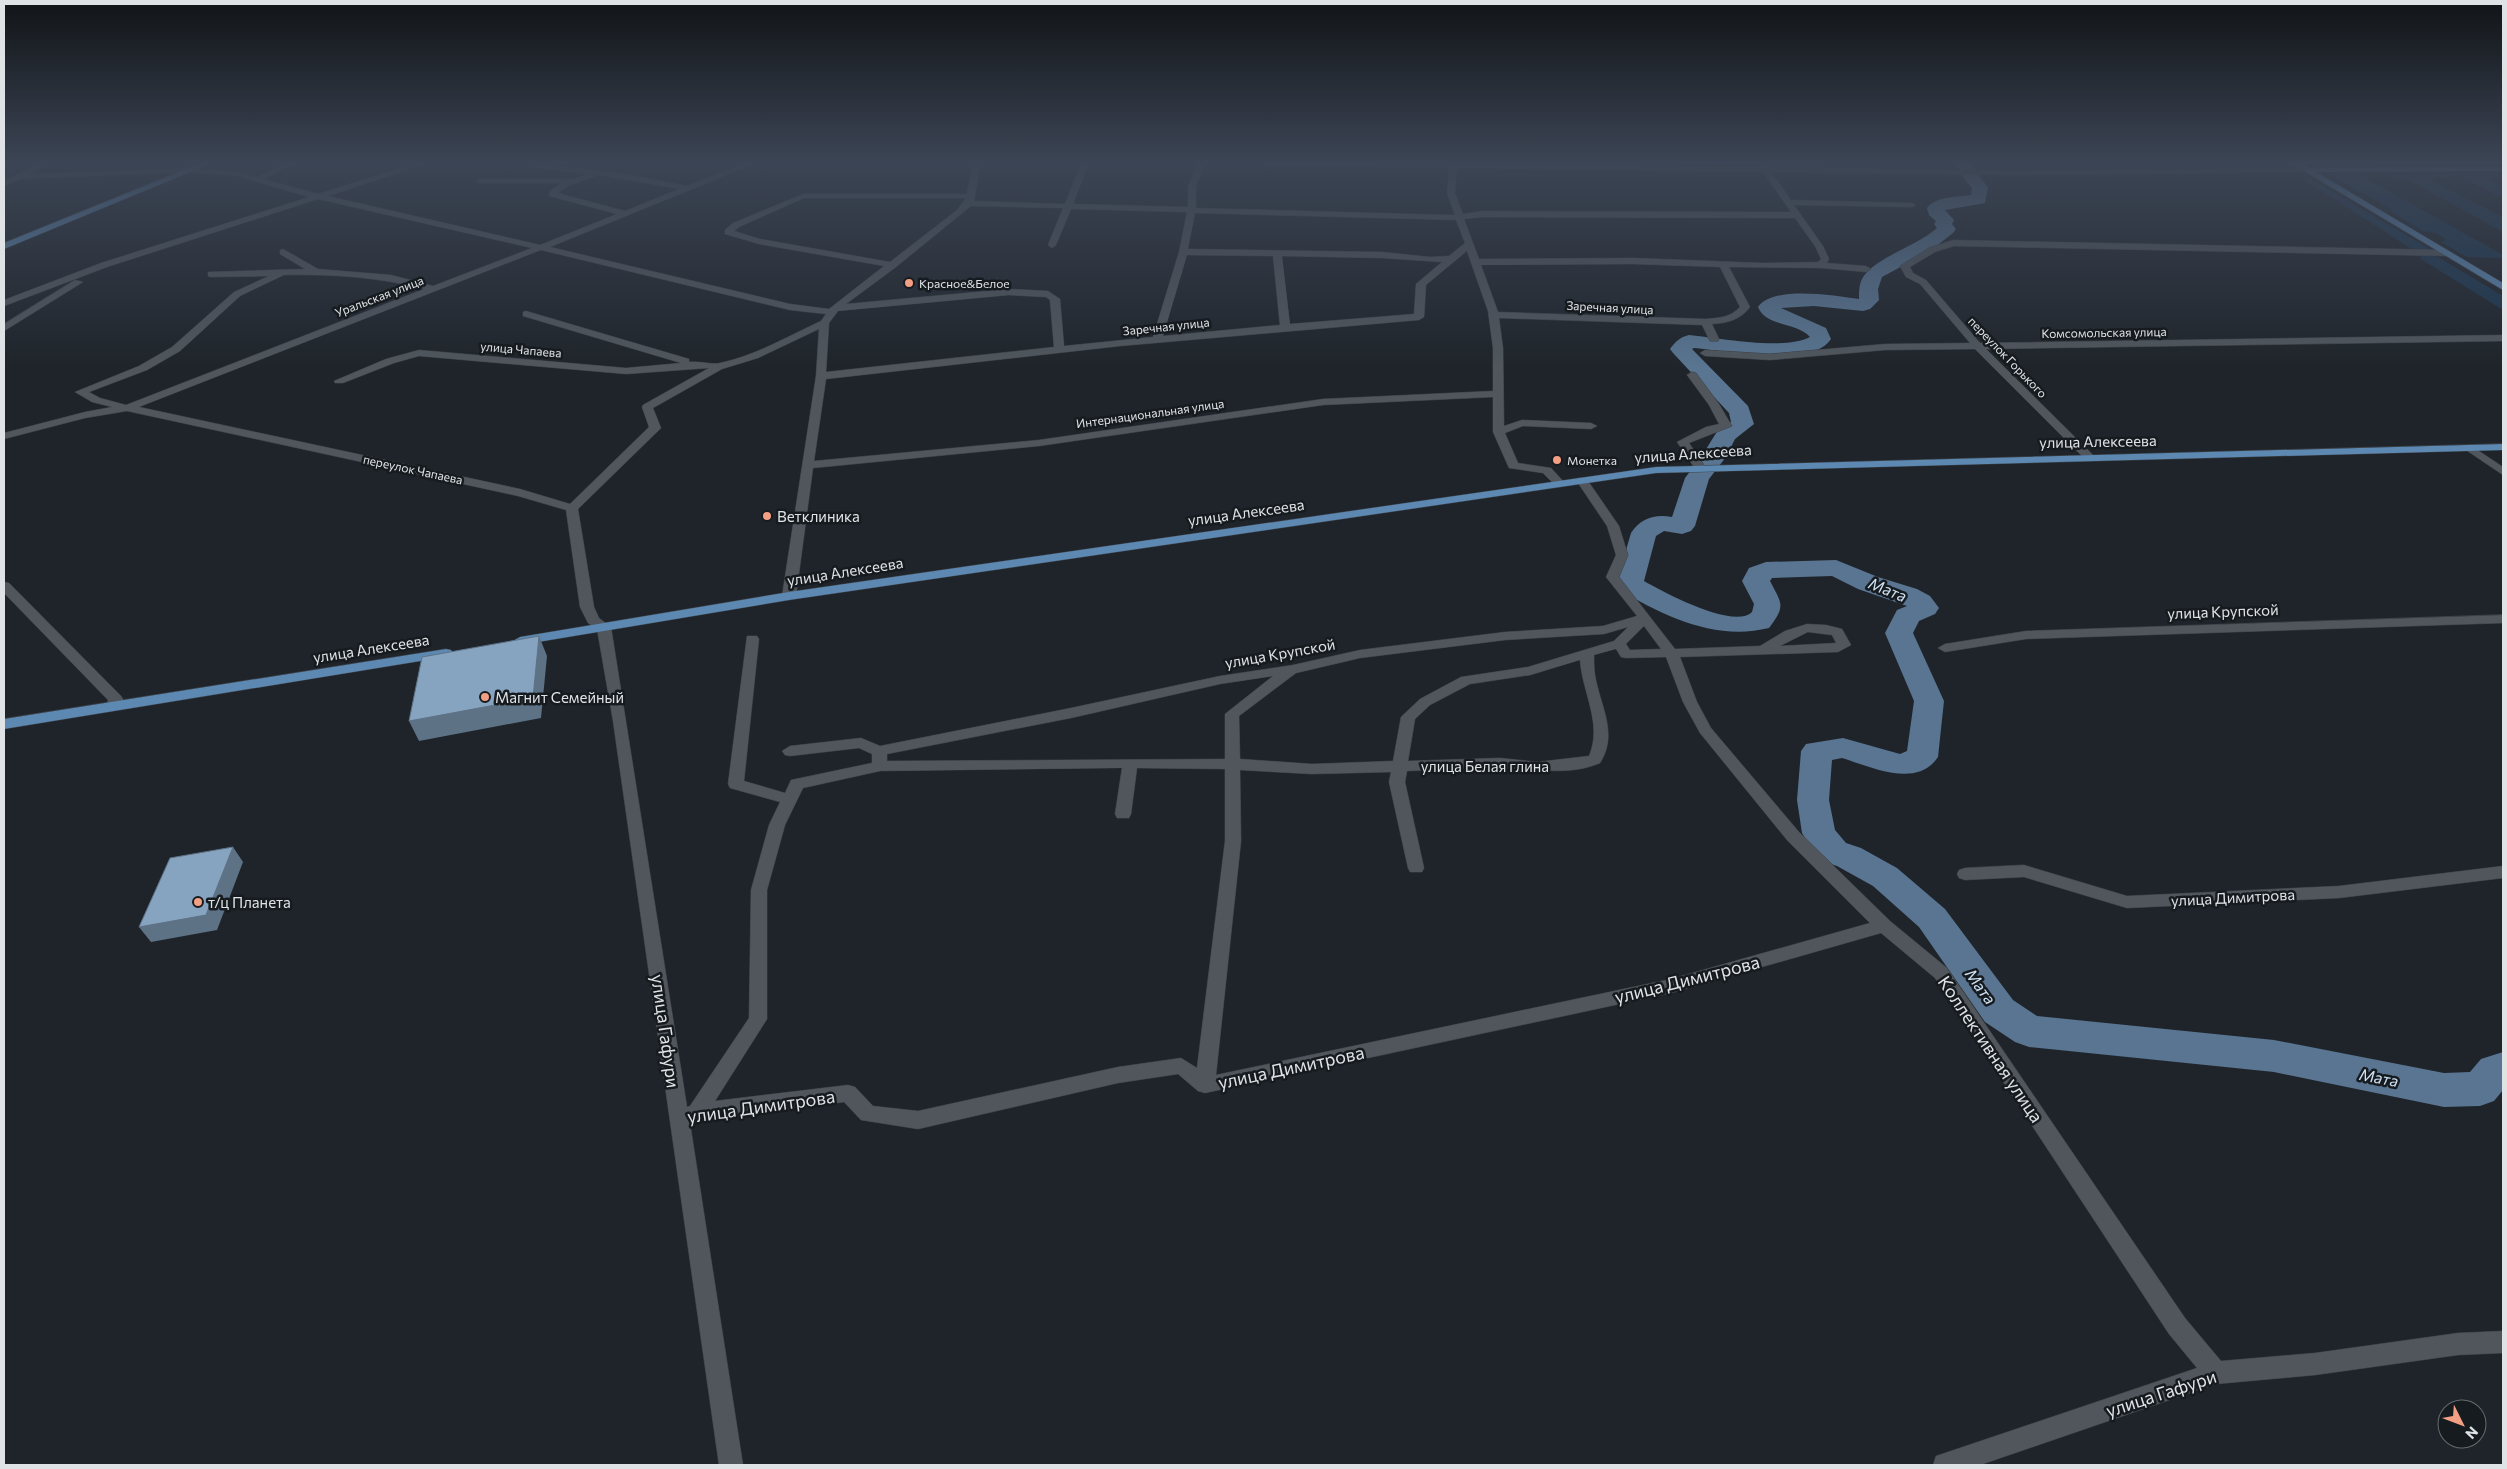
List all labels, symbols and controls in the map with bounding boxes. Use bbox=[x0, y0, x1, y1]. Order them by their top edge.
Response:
street label: Уральская улица bbox=[333, 273, 425, 319]
place label: Красное&Белое bbox=[919, 276, 1010, 290]
marker: Красное&Белое bbox=[903, 277, 915, 289]
street label: Заречная улица bbox=[1566, 298, 1654, 316]
street label: Заречная улица bbox=[1122, 314, 1210, 338]
street label: переулок Горького bbox=[1966, 314, 2050, 400]
street label: Комсомольская улица bbox=[2041, 324, 2167, 340]
street label: улица Чапаева bbox=[480, 338, 562, 360]
street label: Интернациональная улица bbox=[1075, 396, 1225, 430]
street label: улица Алексеева bbox=[2039, 431, 2157, 451]
street label: улица Алексеева bbox=[1634, 440, 1752, 466]
street label: переулок Чапаева bbox=[362, 452, 464, 486]
place label: Монетка bbox=[1567, 453, 1617, 467]
marker: Монетка bbox=[1551, 454, 1563, 466]
street label: улица Алексеева bbox=[1187, 495, 1305, 529]
place label: Ветклиника bbox=[777, 507, 860, 525]
marker: Ветклиника bbox=[761, 510, 773, 522]
street label: улица Алексеева bbox=[786, 553, 904, 589]
water label: Мата bbox=[1866, 573, 1910, 605]
street label: улица Крупской bbox=[2167, 600, 2279, 622]
street label: улица Алексеева bbox=[312, 630, 430, 666]
street label: улица Крупской bbox=[1224, 634, 1336, 672]
place label: Магнит Семейный bbox=[495, 688, 624, 706]
marker: Магнит Семейный bbox=[479, 691, 491, 703]
street label: улица Белая глина bbox=[1421, 757, 1549, 775]
street label: улица Димитрова bbox=[2171, 885, 2295, 909]
place label: т/ц Планета bbox=[208, 893, 291, 911]
marker: т/ц Планета bbox=[192, 896, 204, 908]
street label: улица Димитрова bbox=[1612, 950, 1762, 1008]
water label: Мата bbox=[1962, 965, 2000, 1007]
street label: Коллективная улица bbox=[1934, 972, 2048, 1126]
street label: улица Гафури bbox=[647, 973, 685, 1089]
street label: улица Димитрова bbox=[1216, 1041, 1366, 1093]
water label: Мата bbox=[2358, 1064, 2400, 1090]
street label: улица Димитрова bbox=[686, 1085, 836, 1127]
street label: улица Гафури bbox=[2103, 1365, 2219, 1421]
north arrow bbox=[2437, 1399, 2487, 1449]
text: N bbox=[2462, 1423, 2482, 1443]

